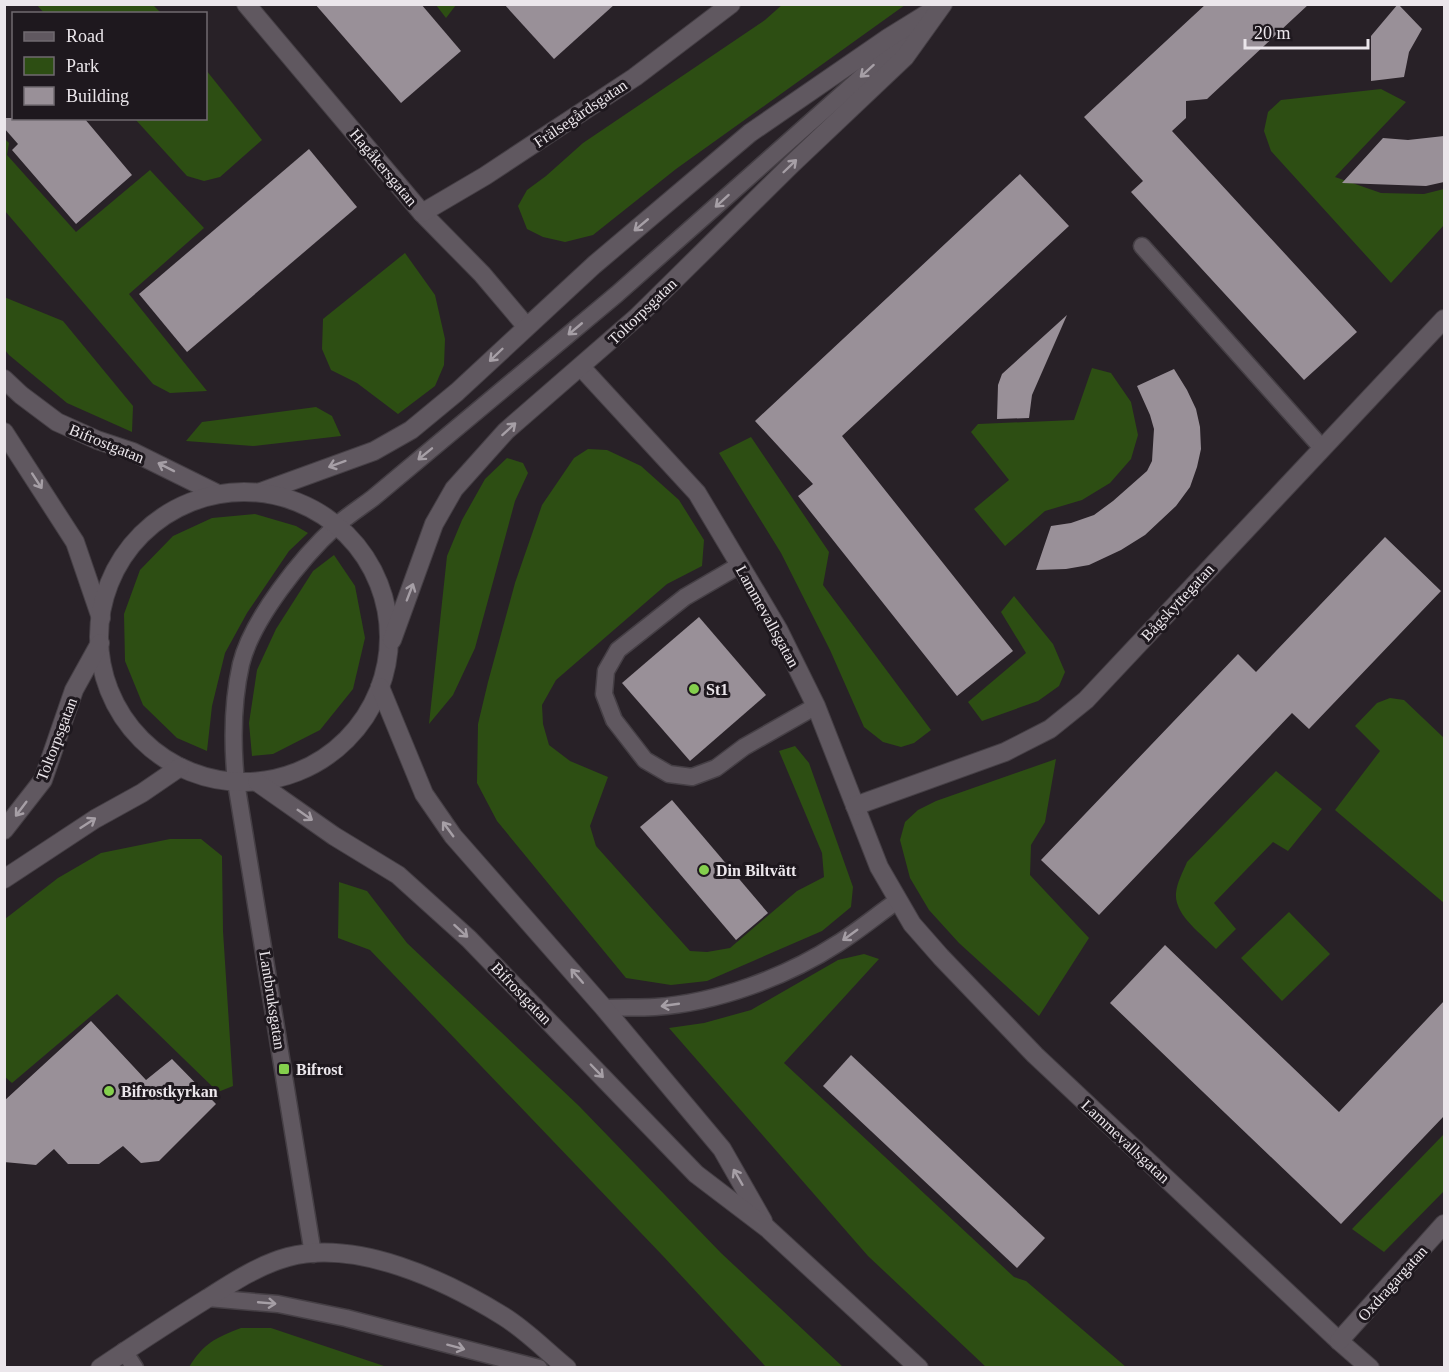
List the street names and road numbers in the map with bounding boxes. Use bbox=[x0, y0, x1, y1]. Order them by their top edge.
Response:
street label: Frälsegårdsgatan bbox=[531, 76, 631, 152]
street label: Hagåkersgatan bbox=[346, 125, 421, 210]
street label: Toltorpsgatan bbox=[605, 275, 681, 349]
street label: Bifrostgatan bbox=[67, 421, 147, 467]
street label: Bågskyttegatan bbox=[1138, 560, 1218, 645]
street label: Lammevallsgatan bbox=[732, 562, 803, 671]
street label: Toltorpsgatan bbox=[33, 695, 81, 784]
street label: Lantbruksgatan bbox=[255, 950, 289, 1051]
street label: Bifrostgatan bbox=[487, 959, 555, 1028]
street label: Lammevallsgatan bbox=[1078, 1096, 1173, 1187]
street label: Oxdragargatan bbox=[1354, 1242, 1431, 1325]

